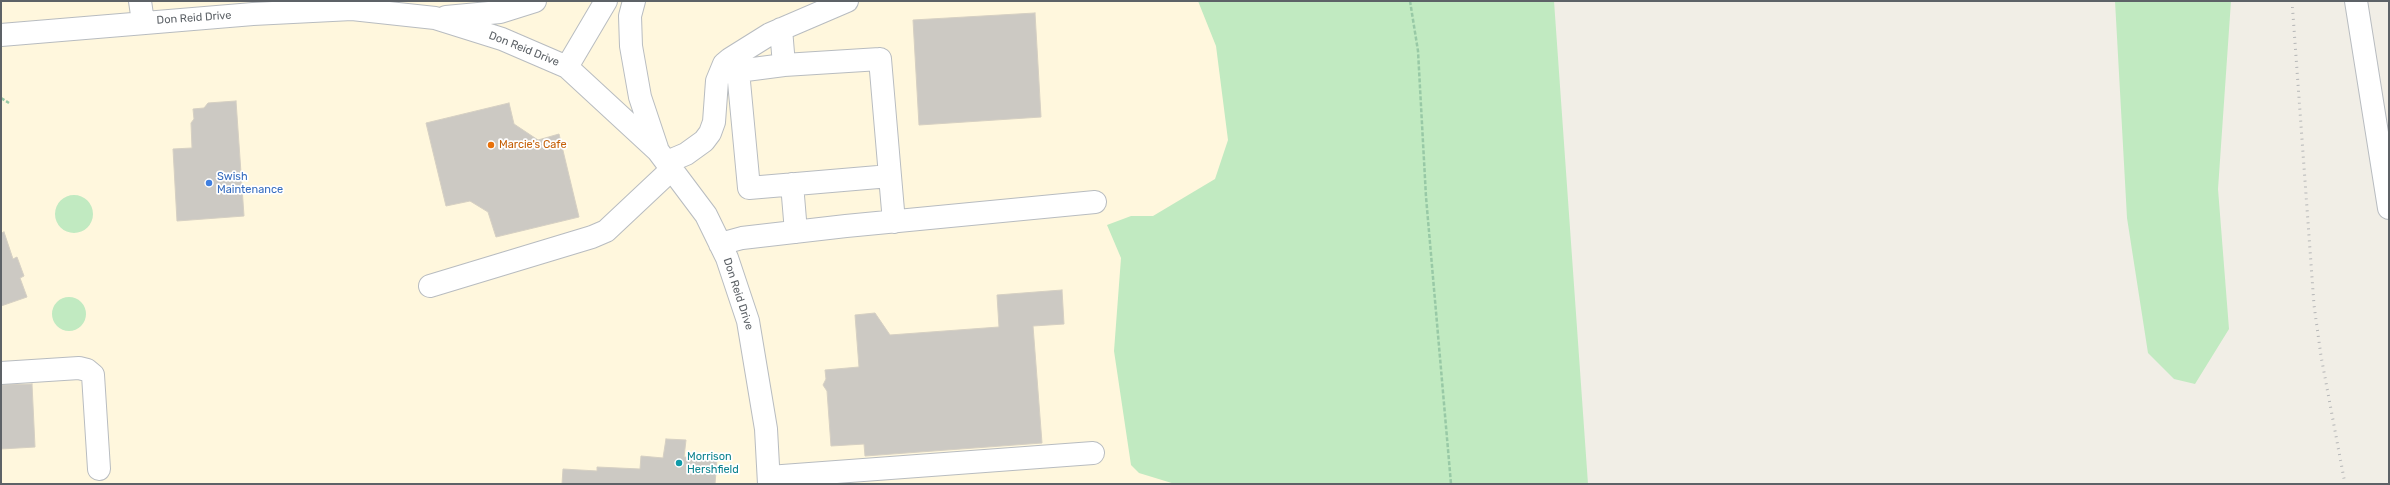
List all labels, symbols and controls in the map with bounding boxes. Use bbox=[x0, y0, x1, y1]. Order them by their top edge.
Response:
street label: Don Reid Drive bbox=[156, 9, 232, 27]
street label: Don Reid Drive bbox=[487, 29, 561, 69]
place label: Marcie's Cafe bbox=[499, 138, 567, 152]
marker: Marcie's Cafe bbox=[486, 140, 496, 150]
place label: Swish Maintenance bbox=[217, 170, 283, 196]
marker: Swish Maintenance bbox=[204, 178, 214, 188]
street label: Don Reid Drive bbox=[720, 256, 756, 332]
place label: Morrison Hershfield bbox=[687, 450, 739, 476]
marker: Morrison Hershfield bbox=[674, 458, 684, 468]

